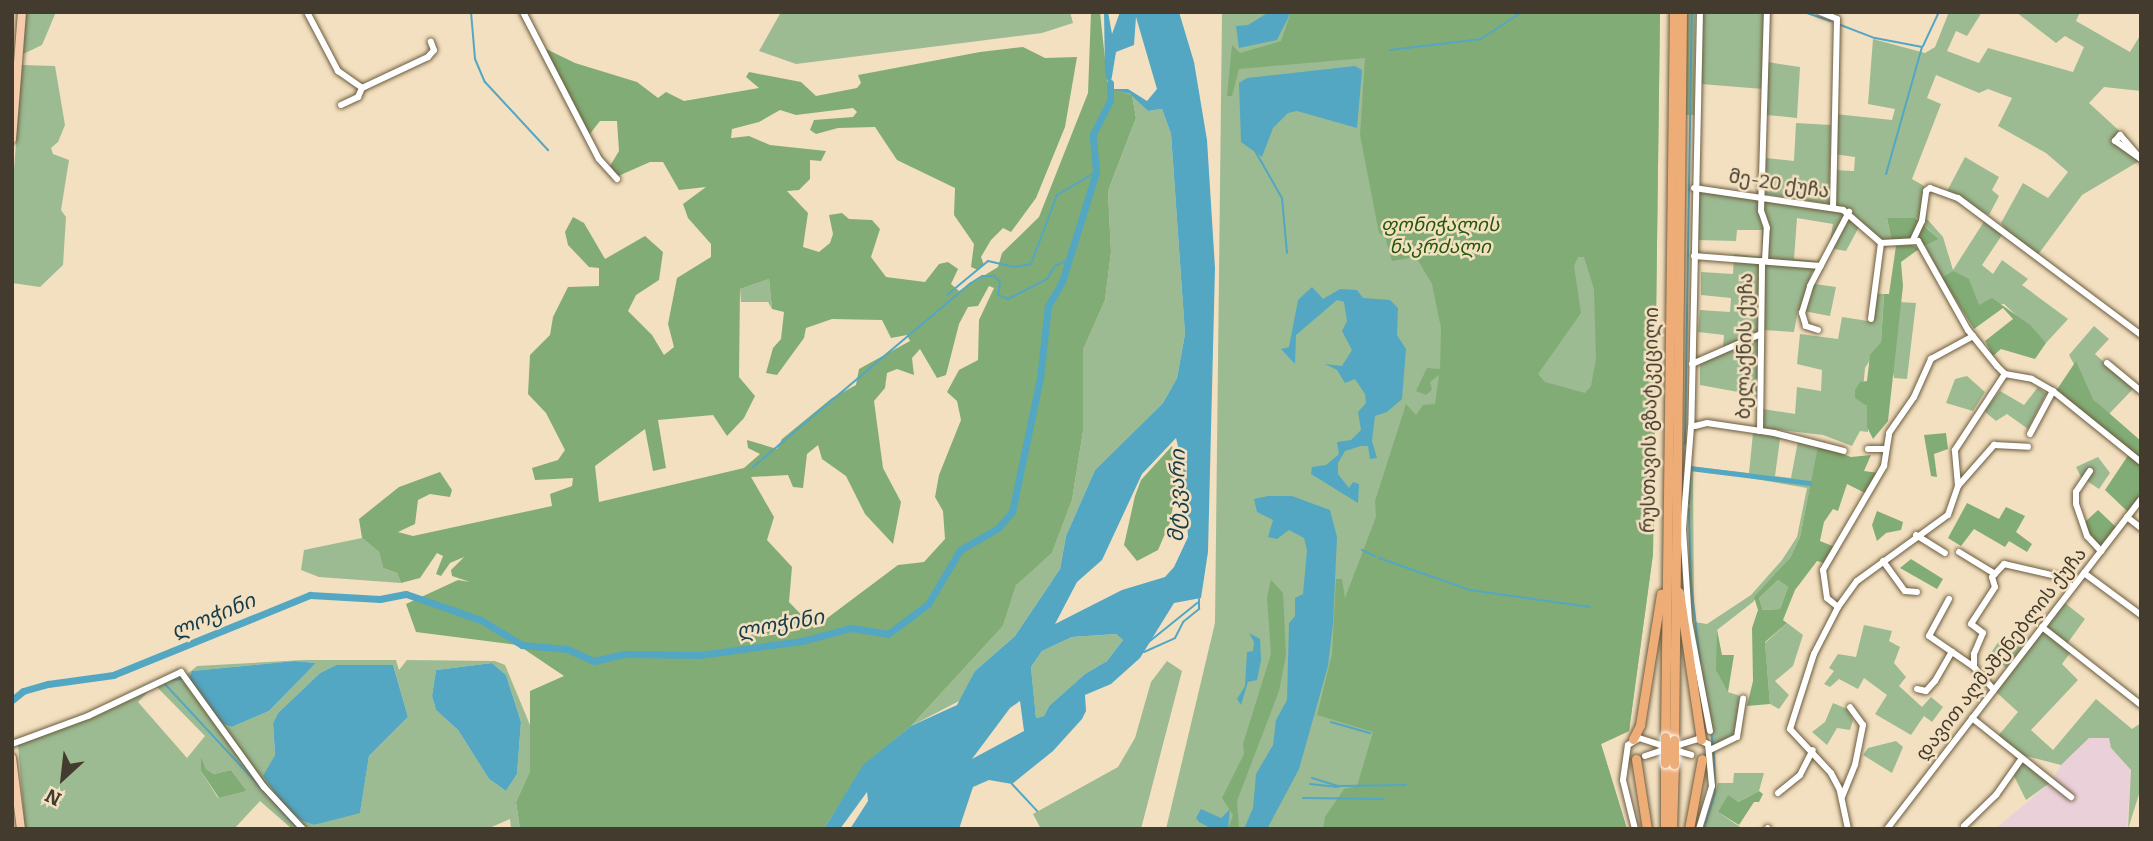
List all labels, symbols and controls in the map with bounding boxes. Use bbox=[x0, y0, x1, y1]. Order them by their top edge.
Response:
street label: მე-20 ქუჩა bbox=[1727, 165, 1831, 203]
park label: ფონიჭალის ნაკრძალი bbox=[1381, 214, 1499, 258]
street label: ბელაქნის ქუჩა bbox=[1732, 273, 1758, 419]
street label: რუსთავის გზატკეცილი bbox=[1637, 307, 1663, 533]
water label: მტკვარი bbox=[1164, 449, 1190, 543]
street label: დავით აღმაშენებლის ქუჩა bbox=[1911, 543, 2091, 765]
water label: ლოჭინი bbox=[167, 588, 259, 644]
water label: ლოჭინი bbox=[734, 604, 826, 644]
north arrow bbox=[28, 743, 98, 813]
text: N bbox=[41, 784, 65, 811]

